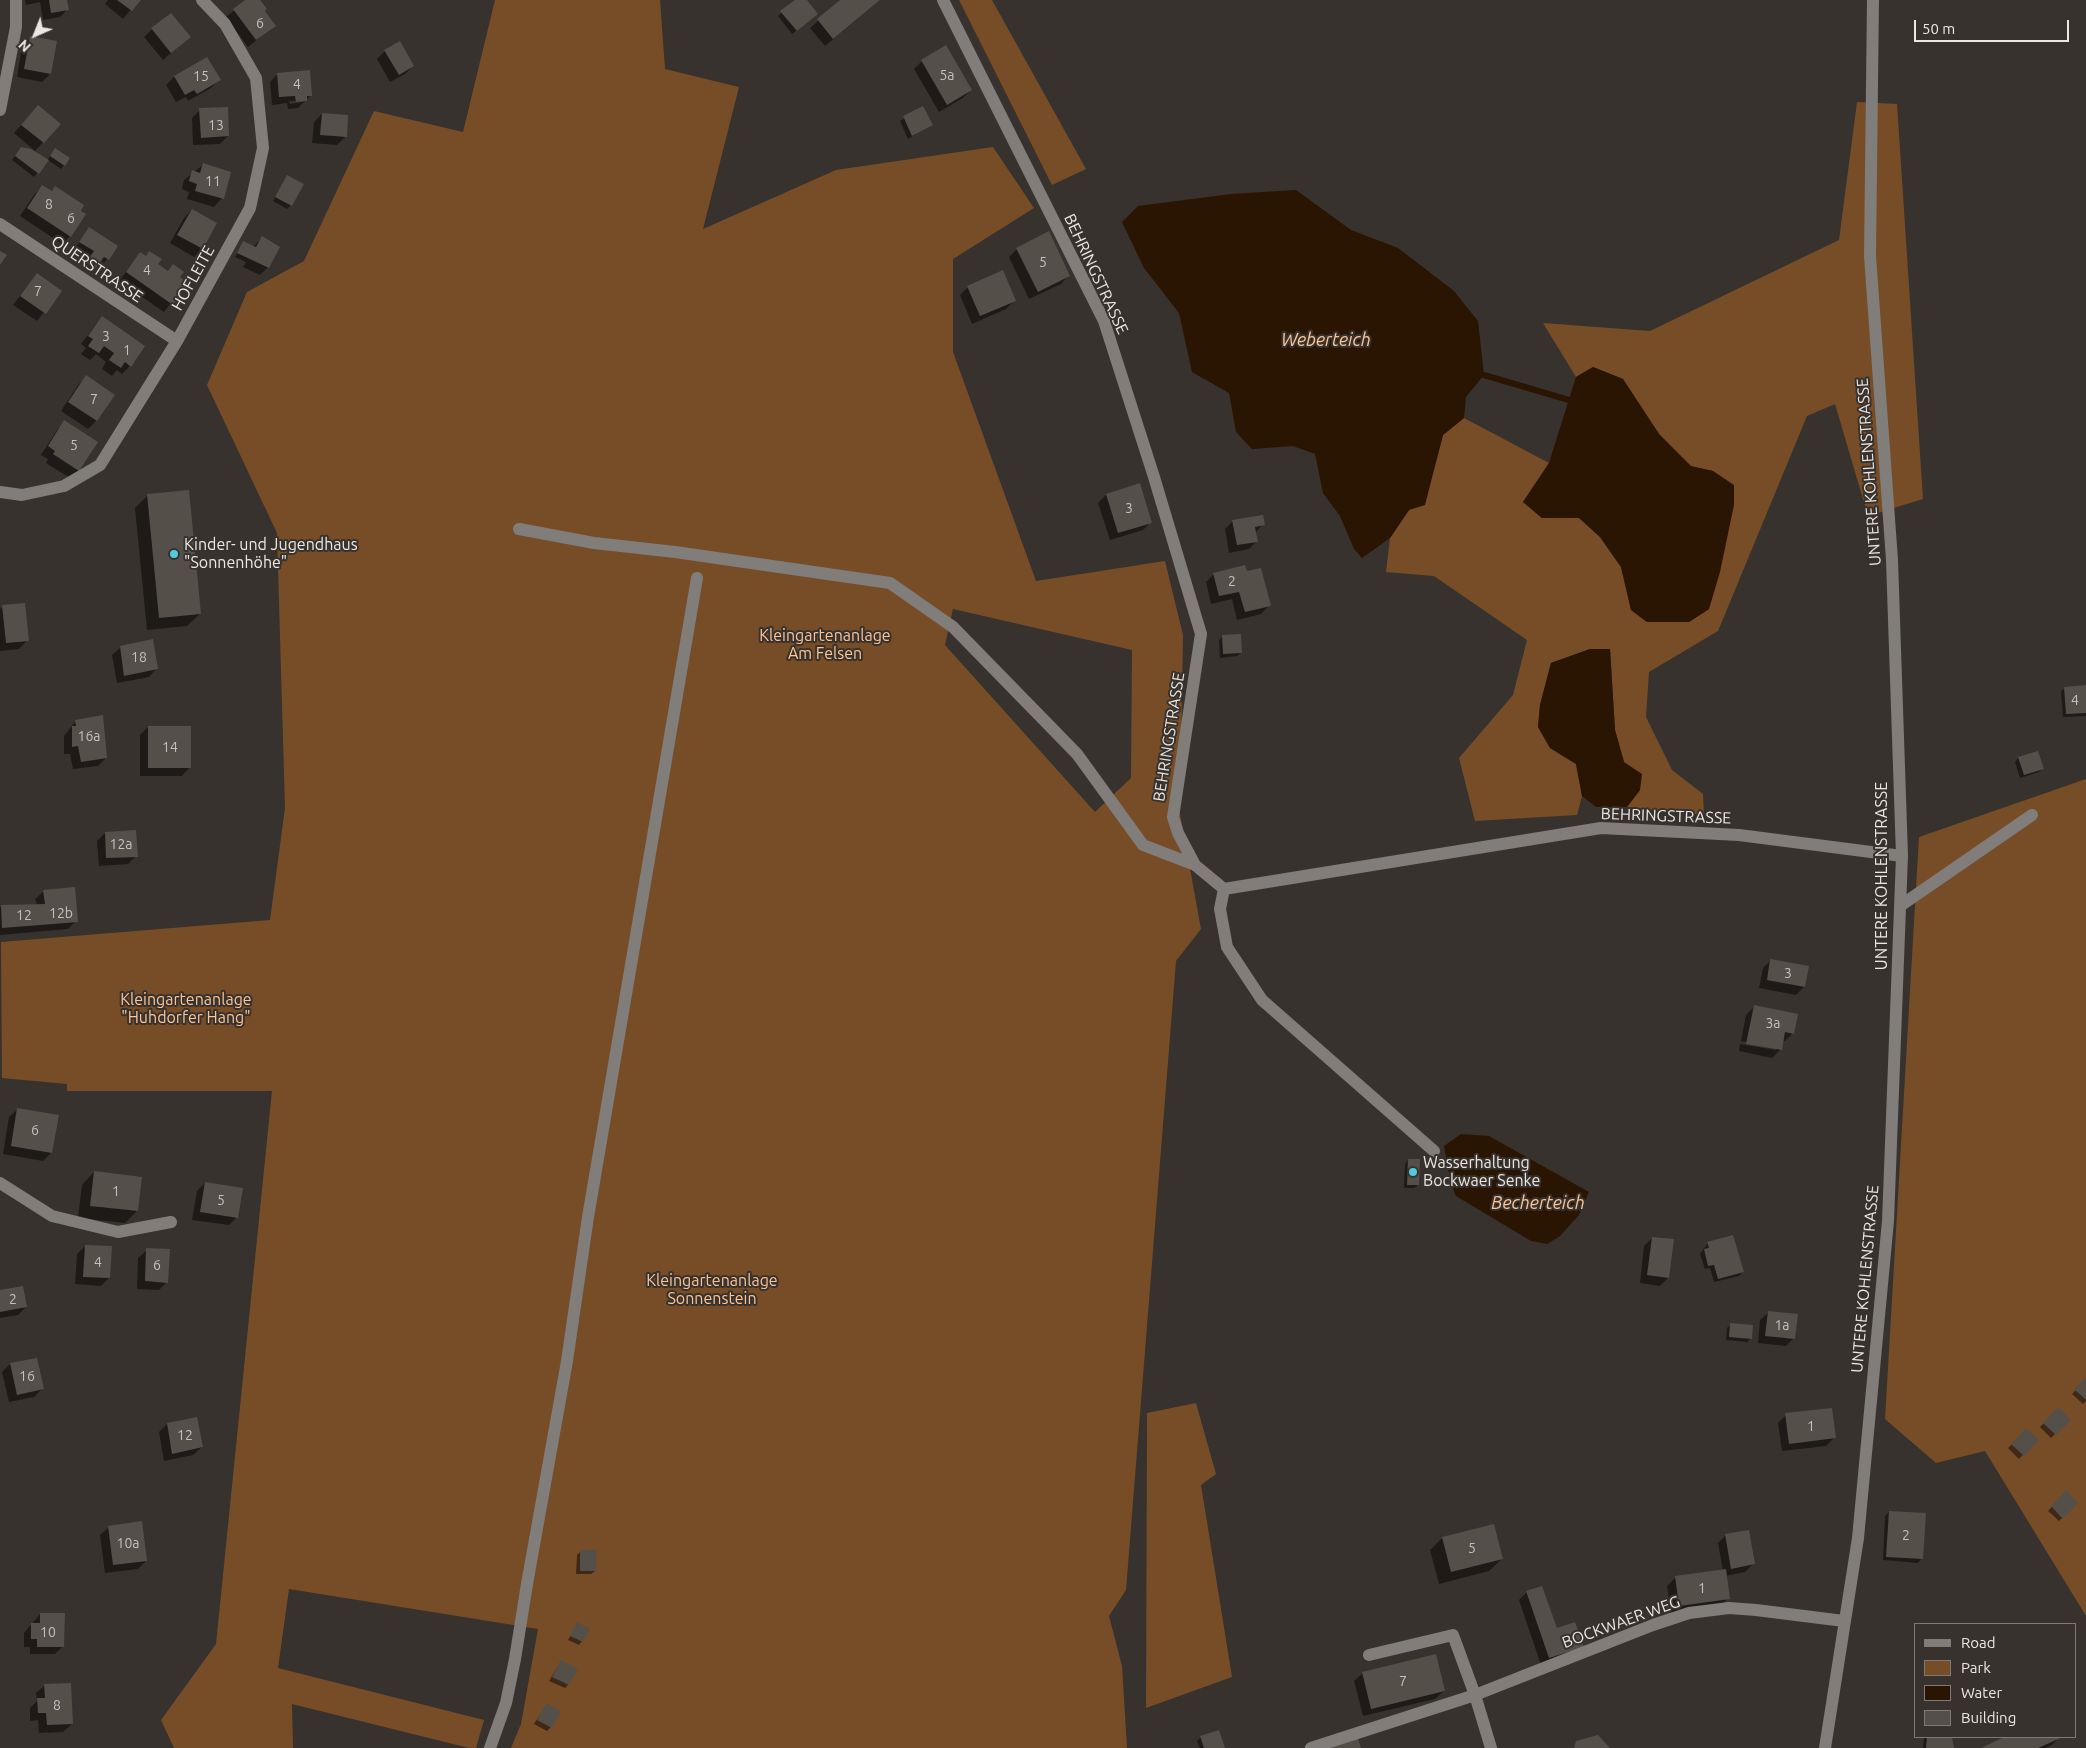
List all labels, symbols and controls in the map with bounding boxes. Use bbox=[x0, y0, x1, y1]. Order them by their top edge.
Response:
north arrow bbox=[10, 10, 60, 60]
scale bar bbox=[1916, 10, 2071, 42]
house number: 6 bbox=[256, 15, 264, 31]
text: 50 m bbox=[1922, 20, 1955, 37]
text: N bbox=[15, 36, 34, 55]
house number: 5a bbox=[939, 67, 955, 83]
house number: 15 bbox=[193, 68, 209, 84]
house number: 4 bbox=[293, 76, 301, 92]
house number: 13 bbox=[208, 117, 224, 133]
house number: 11 bbox=[205, 173, 221, 189]
house number: 8 bbox=[45, 196, 53, 212]
house number: 6 bbox=[67, 210, 75, 226]
street label: BEHRINGSTRASSE bbox=[1060, 211, 1132, 337]
street label: QUERSTRASSE bbox=[48, 231, 146, 307]
street label: HOFLEITE bbox=[167, 242, 219, 314]
house number: 5 bbox=[1039, 254, 1047, 270]
house number: 4 bbox=[143, 262, 151, 278]
house number: 7 bbox=[34, 283, 42, 299]
house number: 3 bbox=[102, 328, 110, 344]
water label: Weberteich bbox=[1281, 329, 1371, 351]
house number: 1 bbox=[123, 342, 131, 358]
street label: UNTERE KOHLENSTRASSE bbox=[1853, 377, 1885, 567]
house number: 7 bbox=[90, 391, 98, 407]
house number: 5 bbox=[70, 437, 78, 453]
house number: 3 bbox=[1125, 500, 1133, 516]
place label: Kinder- und Jugendhaus "Sonnenhöhe" bbox=[184, 535, 358, 573]
marker: Kinder- und Jugendhaus "Sonnenhöhe" bbox=[168, 548, 180, 560]
house number: 2 bbox=[1228, 573, 1236, 589]
park label: Kleingartenanlage Am Felsen bbox=[759, 626, 891, 664]
house number: 18 bbox=[131, 649, 147, 665]
street label: BEHRINGSTRASSE bbox=[1149, 671, 1189, 803]
house number: 4 bbox=[2071, 692, 2079, 708]
house number: 16a bbox=[78, 728, 100, 744]
house number: 14 bbox=[162, 739, 178, 755]
street label: UNTERE KOHLENSTRASSE bbox=[1872, 782, 1892, 970]
street label: BEHRINGSTRASSE bbox=[1600, 804, 1732, 828]
house number: 12a bbox=[110, 836, 132, 852]
house number: 12b bbox=[49, 905, 73, 921]
house number: 12 bbox=[16, 907, 32, 923]
house number: 3 bbox=[1784, 965, 1792, 981]
park label: Kleingartenanlage "Huhdorfer Hang" bbox=[120, 990, 252, 1028]
house number: 3a bbox=[1765, 1015, 1781, 1031]
house number: 6 bbox=[31, 1122, 39, 1138]
place label: Wasserhaltung Bockwaer Senke bbox=[1423, 1153, 1540, 1191]
marker: Wasserhaltung Bockwaer Senke bbox=[1407, 1166, 1419, 1178]
house number: 1 bbox=[112, 1183, 120, 1199]
street label: UNTERE KOHLENSTRASSE bbox=[1847, 1184, 1883, 1374]
house number: 5 bbox=[217, 1192, 225, 1208]
water label: Becherteich bbox=[1491, 1192, 1585, 1214]
house number: 4 bbox=[94, 1254, 102, 1270]
house number: 6 bbox=[153, 1257, 161, 1273]
park label: Kleingartenanlage Sonnenstein bbox=[646, 1271, 778, 1309]
house number: 2 bbox=[9, 1291, 17, 1307]
house number: 1a bbox=[1774, 1317, 1790, 1333]
house number: 16 bbox=[19, 1368, 35, 1384]
house number: 1 bbox=[1807, 1418, 1815, 1434]
house number: 12 bbox=[177, 1427, 193, 1443]
house number: 2 bbox=[1902, 1527, 1910, 1543]
house number: 10a bbox=[117, 1535, 139, 1551]
house number: 5 bbox=[1468, 1540, 1476, 1556]
house number: 1 bbox=[1698, 1580, 1706, 1596]
street label: BOCKWAER WEG bbox=[1559, 1592, 1683, 1652]
legend bbox=[1914, 1623, 2076, 1738]
house number: 10 bbox=[40, 1624, 56, 1640]
text: Road bbox=[1961, 1634, 1996, 1651]
text: Park bbox=[1961, 1659, 1991, 1676]
house number: 7 bbox=[1399, 1673, 1407, 1689]
text: Water bbox=[1961, 1684, 2002, 1701]
house number: 8 bbox=[53, 1697, 61, 1713]
text: Building bbox=[1961, 1709, 2016, 1726]

